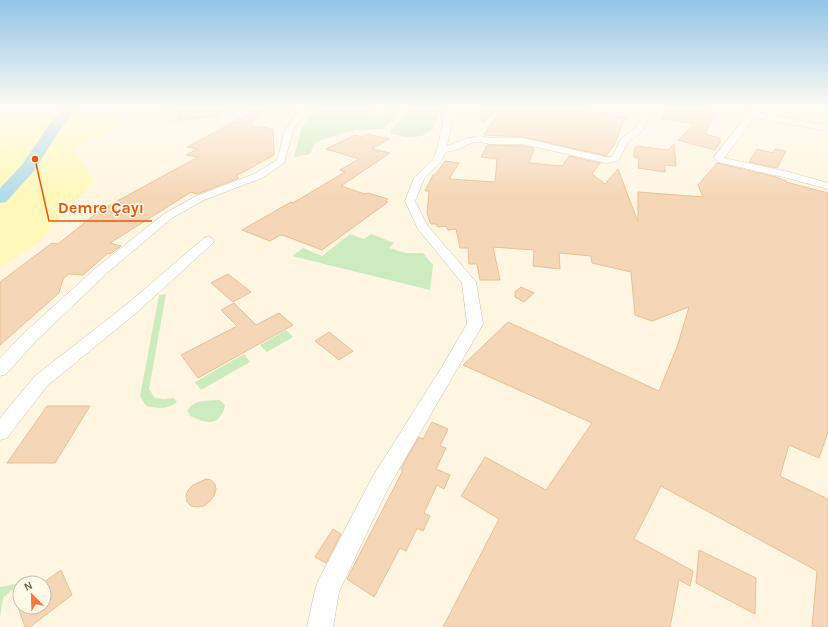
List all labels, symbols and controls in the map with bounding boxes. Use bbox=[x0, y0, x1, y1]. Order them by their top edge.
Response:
callout: Demre Çayı bbox=[49, 193, 152, 221]
text: Demre Çayı bbox=[58, 198, 144, 217]
north arrow bbox=[12, 575, 52, 615]
text: N bbox=[22, 579, 34, 594]

